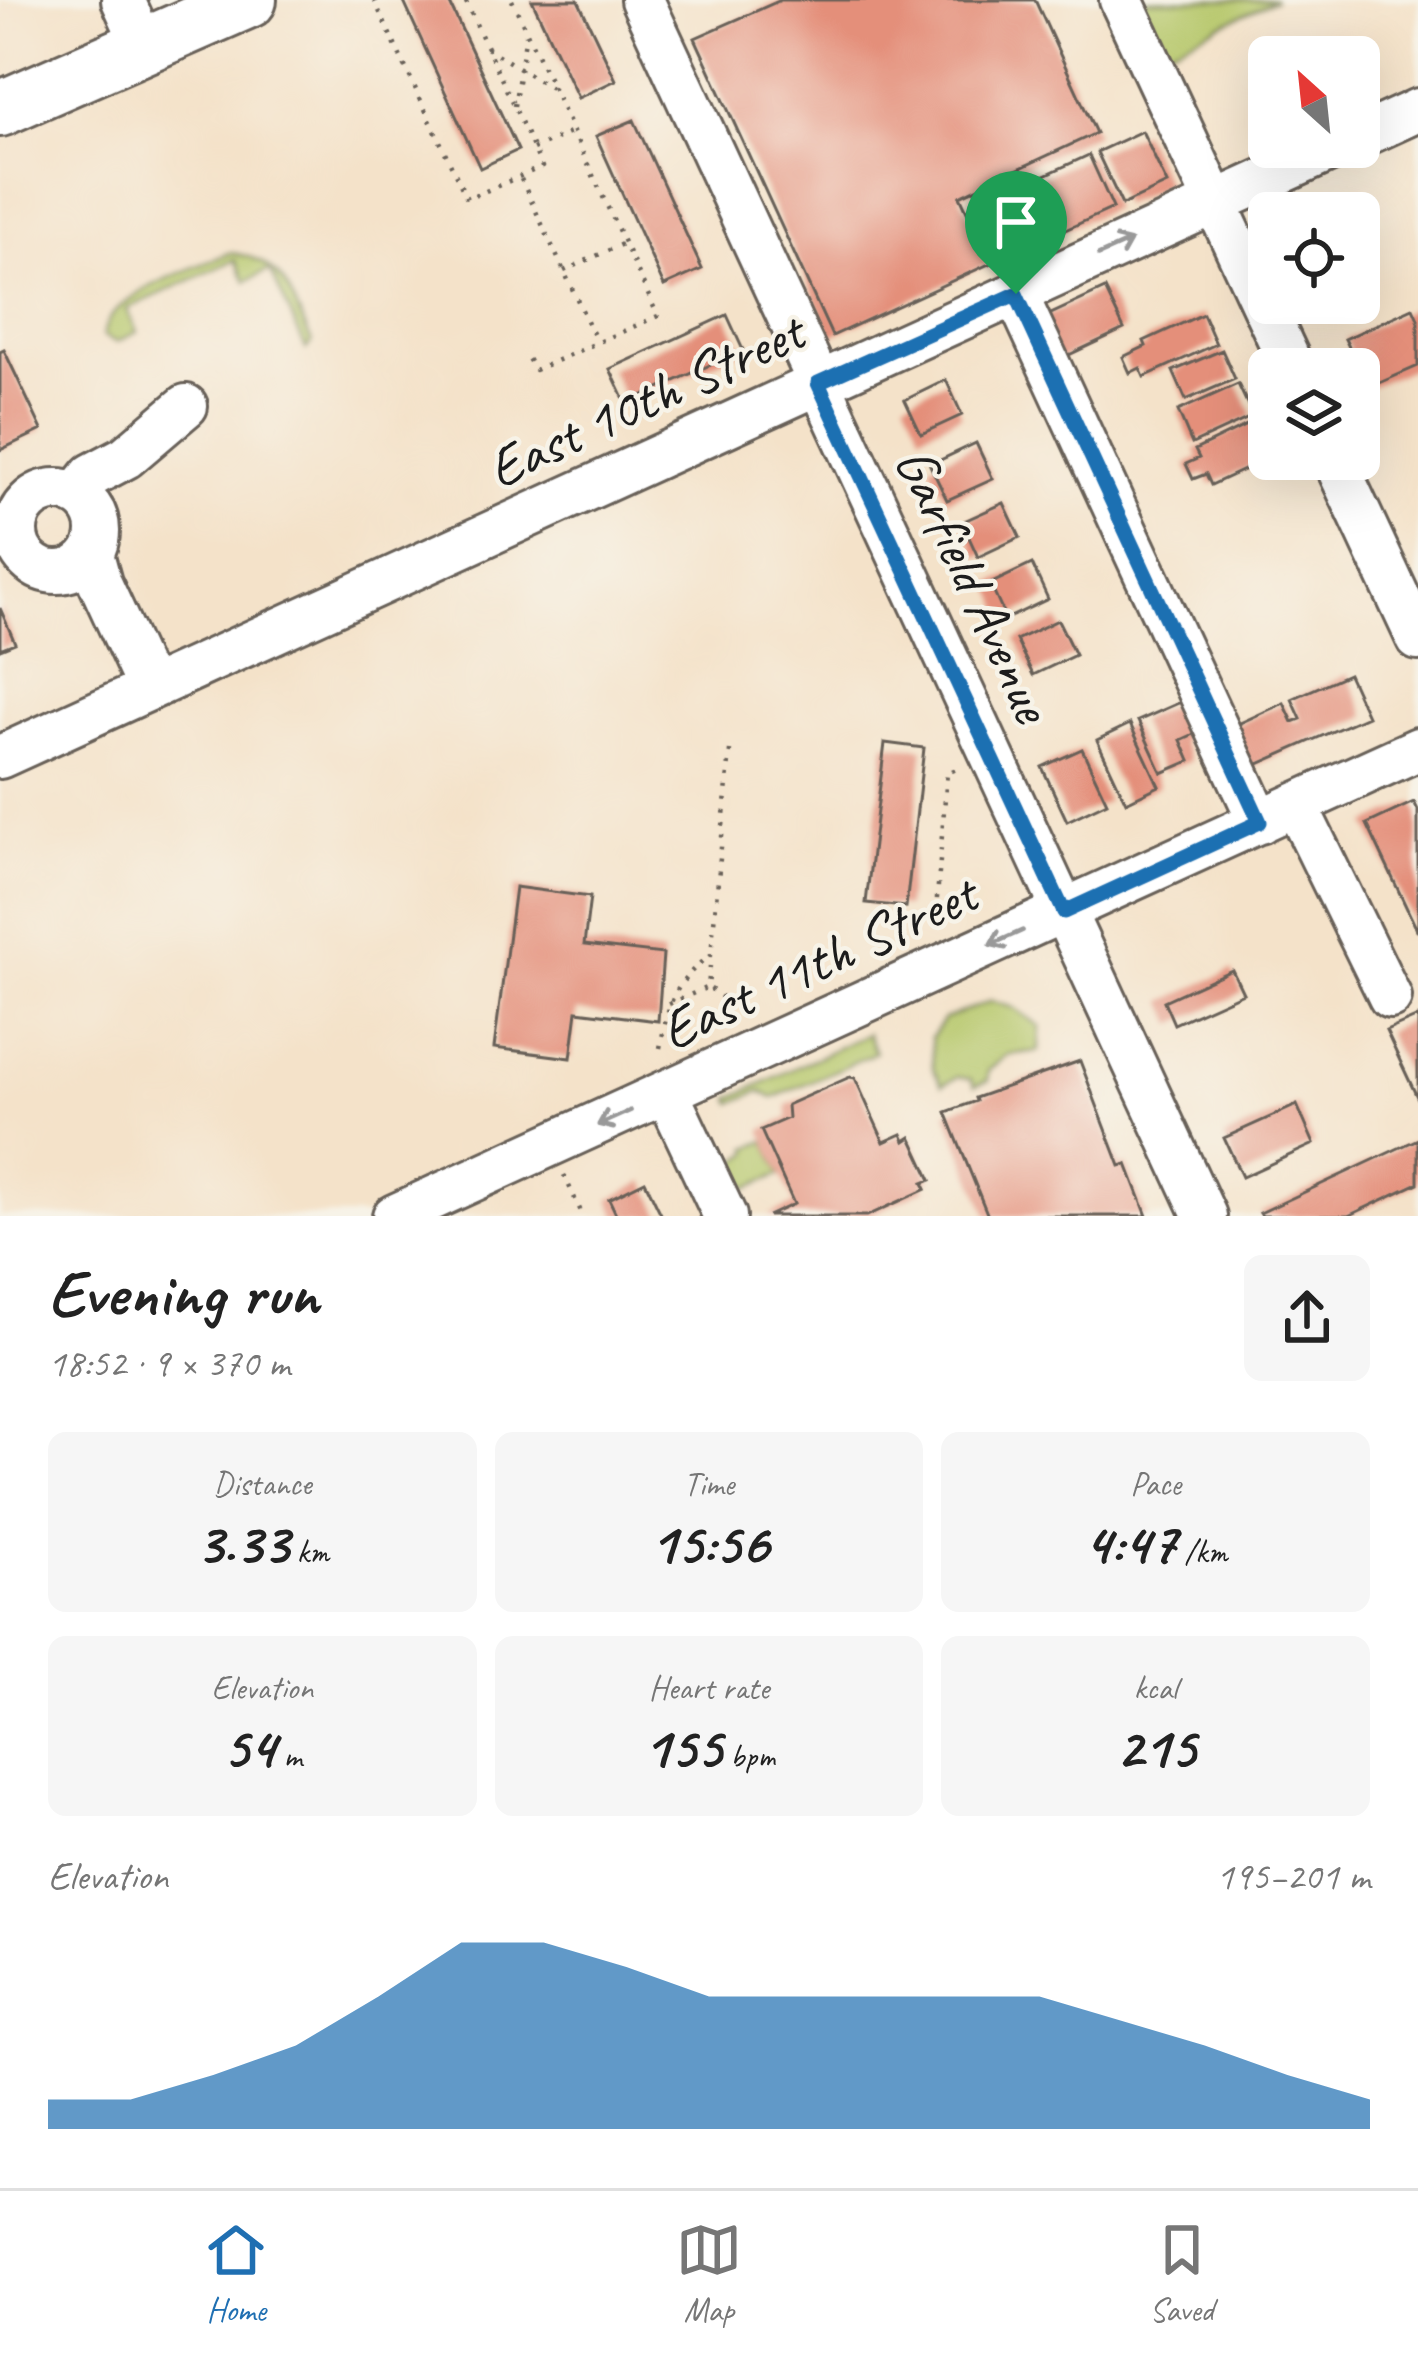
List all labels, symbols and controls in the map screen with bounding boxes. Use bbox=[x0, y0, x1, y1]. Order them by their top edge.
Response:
north arrow bbox=[1248, 36, 1380, 168]
map controls bbox=[1248, 36, 1380, 480]
pin bbox=[965, 171, 1067, 294]
icon: arrive bbox=[983, 189, 1049, 255]
button: locate bbox=[1248, 192, 1380, 324]
one-way arrow bbox=[1096, 236, 1132, 258]
street label: East 10th Street bbox=[476, 293, 819, 504]
button: layers bbox=[1248, 348, 1380, 480]
street label: Garfield Avenue bbox=[879, 435, 1070, 736]
street label: East 11th Street bbox=[649, 855, 992, 1066]
one-way arrow bbox=[989, 928, 1025, 950]
one-way arrow bbox=[596, 1108, 632, 1130]
text: Evening run bbox=[48, 1252, 318, 1335]
button: share bbox=[1244, 1255, 1370, 1381]
text: 18:52 · 9 × 370 m bbox=[48, 1339, 290, 1388]
text: Distance bbox=[213, 1463, 312, 1505]
text: Time bbox=[684, 1463, 734, 1505]
text: Pace bbox=[1130, 1463, 1181, 1505]
text: 3.33 bbox=[196, 1505, 289, 1581]
text: 15:56 bbox=[649, 1505, 769, 1581]
text: 4:47 bbox=[1084, 1505, 1176, 1581]
text: km bbox=[289, 1531, 329, 1573]
text: /km bbox=[1176, 1531, 1228, 1573]
text: Elevation bbox=[212, 1667, 313, 1709]
text: Heart rate bbox=[649, 1667, 769, 1709]
text: kcal bbox=[1134, 1667, 1177, 1709]
text: 54 bbox=[223, 1709, 276, 1785]
text: 155 bbox=[643, 1709, 722, 1785]
text: 215 bbox=[1116, 1709, 1196, 1785]
text: m bbox=[276, 1735, 302, 1777]
text: bpm bbox=[722, 1735, 775, 1777]
text: Elevation bbox=[48, 1852, 168, 1901]
text: 195–201 m bbox=[1216, 1852, 1370, 1901]
tab: Home bbox=[203, 2217, 269, 2331]
tab: Map bbox=[676, 2217, 742, 2331]
tab: Saved bbox=[1149, 2217, 1215, 2331]

